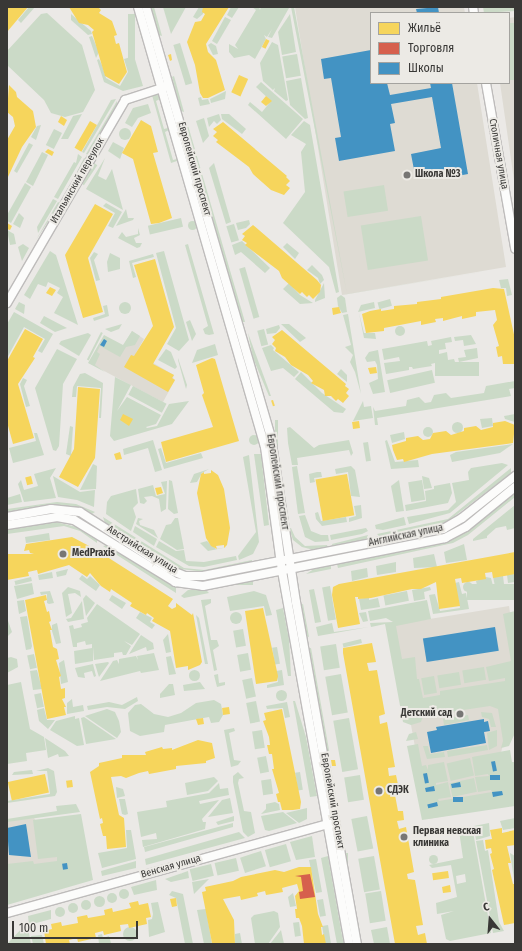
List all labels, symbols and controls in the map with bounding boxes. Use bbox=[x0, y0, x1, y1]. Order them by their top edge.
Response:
legend bbox=[370, 12, 510, 84]
text: Жильё bbox=[408, 21, 441, 35]
text: Торговля bbox=[408, 41, 454, 55]
text: Школы bbox=[408, 61, 444, 75]
street label: Столичная улица bbox=[486, 118, 510, 190]
street label: Европейский проспект bbox=[175, 121, 213, 217]
street label: Итальянский переулок bbox=[49, 136, 107, 226]
place label: Школа №3 bbox=[415, 169, 460, 181]
marker: Школа №3 bbox=[402, 170, 412, 180]
street label: Европейский проспект bbox=[263, 433, 291, 531]
street label: Английская улица bbox=[368, 522, 444, 550]
street label: Австрийская улица bbox=[105, 524, 179, 576]
marker: MedPraxis bbox=[57, 548, 69, 560]
place label: MedPraxis bbox=[72, 548, 115, 560]
place label: Детский сад bbox=[401, 708, 452, 720]
marker: Детский сад bbox=[455, 709, 465, 719]
street label: Европейский проспект bbox=[318, 752, 346, 850]
place label: СДЭК bbox=[387, 785, 409, 797]
marker: СДЭК bbox=[374, 786, 384, 796]
place label: Первая невская клиника bbox=[413, 825, 481, 848]
marker: Первая невская клиника bbox=[398, 831, 410, 843]
street label: Венская улица bbox=[140, 853, 202, 881]
north arrow bbox=[470, 899, 510, 939]
text: С bbox=[482, 900, 491, 914]
scale bar bbox=[14, 913, 140, 939]
text: 100 m bbox=[19, 921, 48, 935]

